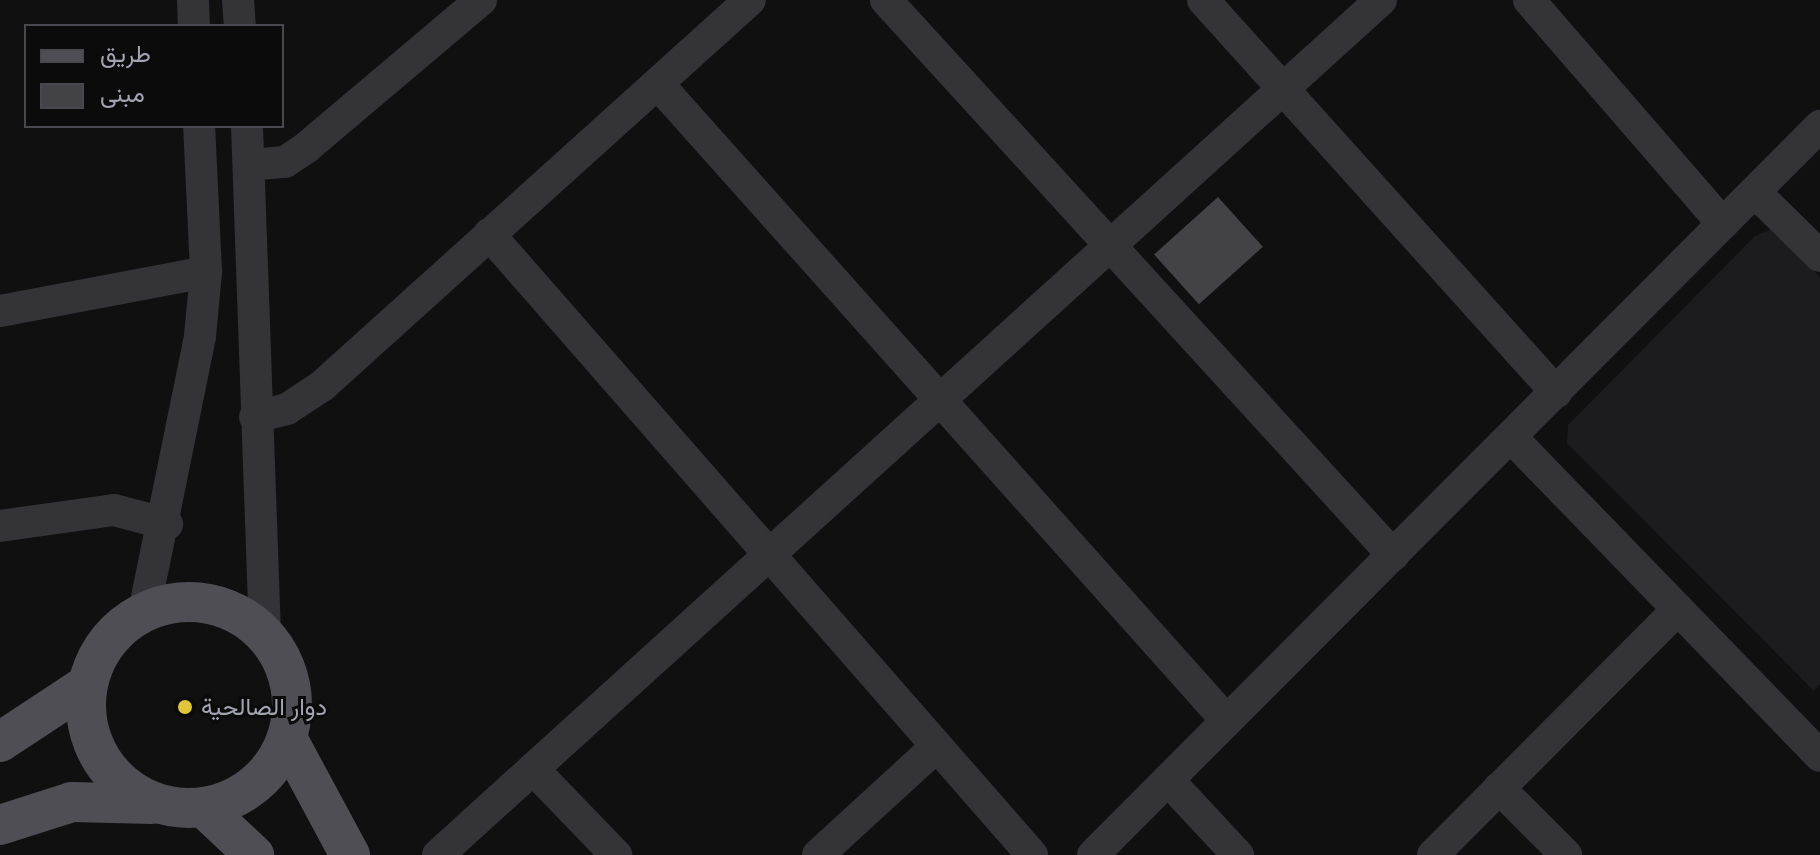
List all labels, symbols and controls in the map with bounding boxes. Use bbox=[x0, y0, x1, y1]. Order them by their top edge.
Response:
legend bbox=[24, 24, 284, 128]
text: طريق bbox=[100, 38, 151, 69]
text: مبنى bbox=[100, 78, 145, 109]
place label: دوار الصالحية bbox=[201, 693, 327, 721]
marker: دوار الصالحية bbox=[176, 698, 194, 716]

